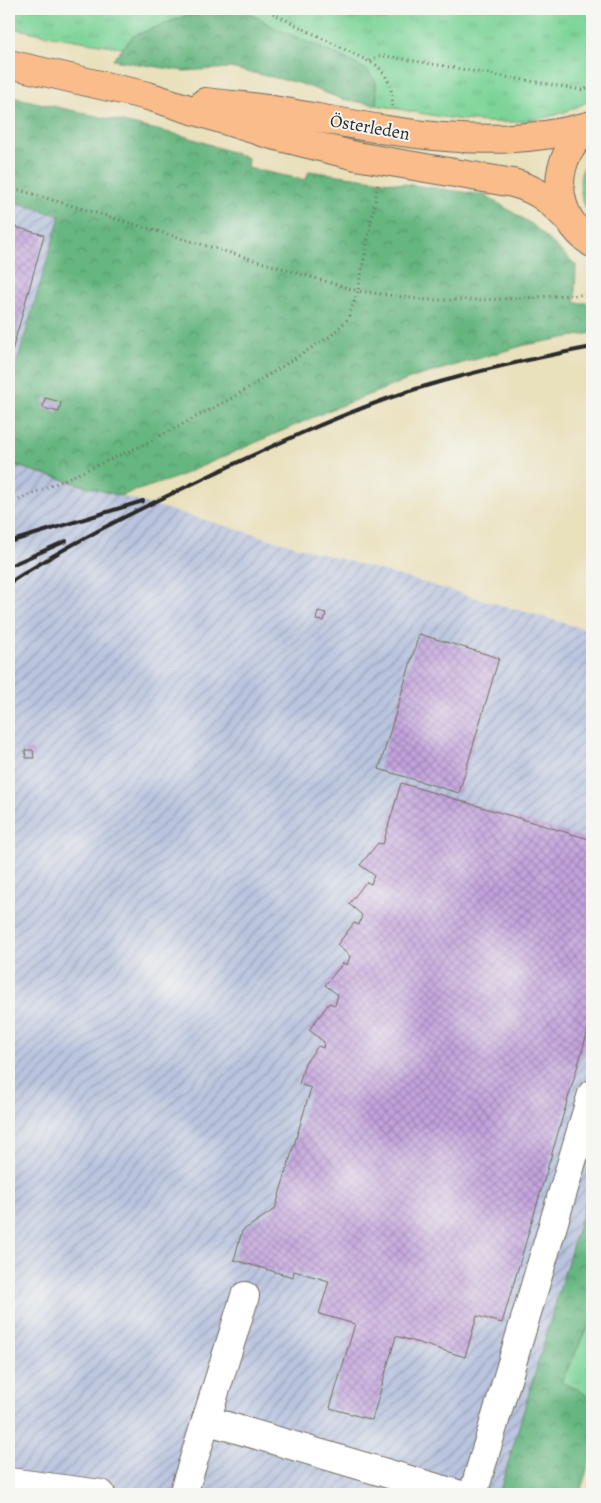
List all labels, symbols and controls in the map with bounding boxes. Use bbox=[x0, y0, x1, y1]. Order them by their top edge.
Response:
street label: Österleden bbox=[328, 108, 412, 146]

